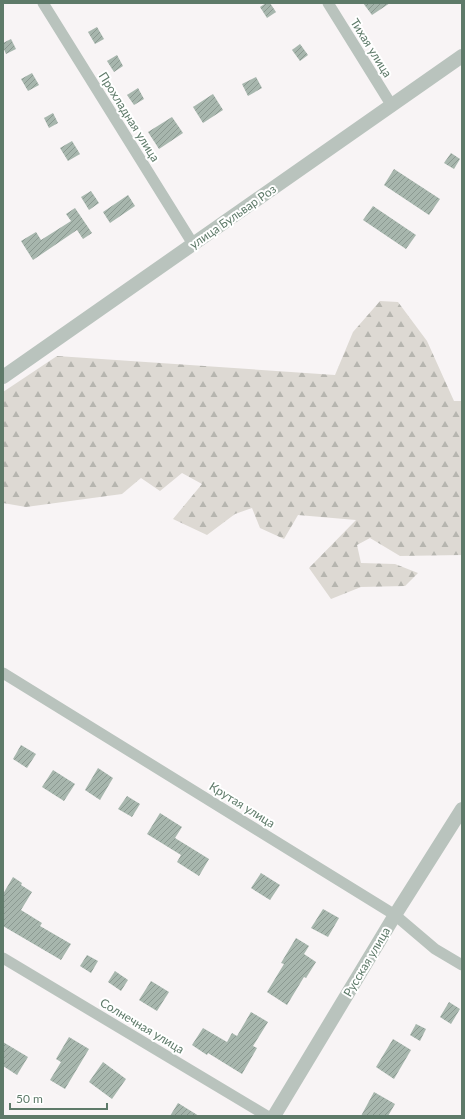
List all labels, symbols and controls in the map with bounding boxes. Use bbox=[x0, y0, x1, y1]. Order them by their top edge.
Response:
street label: Тихая улица bbox=[347, 16, 395, 80]
street label: Прохладная улица bbox=[96, 69, 163, 164]
street label: улица Бульвар Роз bbox=[187, 181, 279, 252]
street label: Крутая улица bbox=[207, 778, 278, 831]
street label: Русская улица bbox=[340, 924, 393, 999]
street label: Солнечная улица bbox=[98, 995, 187, 1057]
scale bar bbox=[10, 1085, 107, 1111]
text: 50 m bbox=[16, 1091, 43, 1106]

